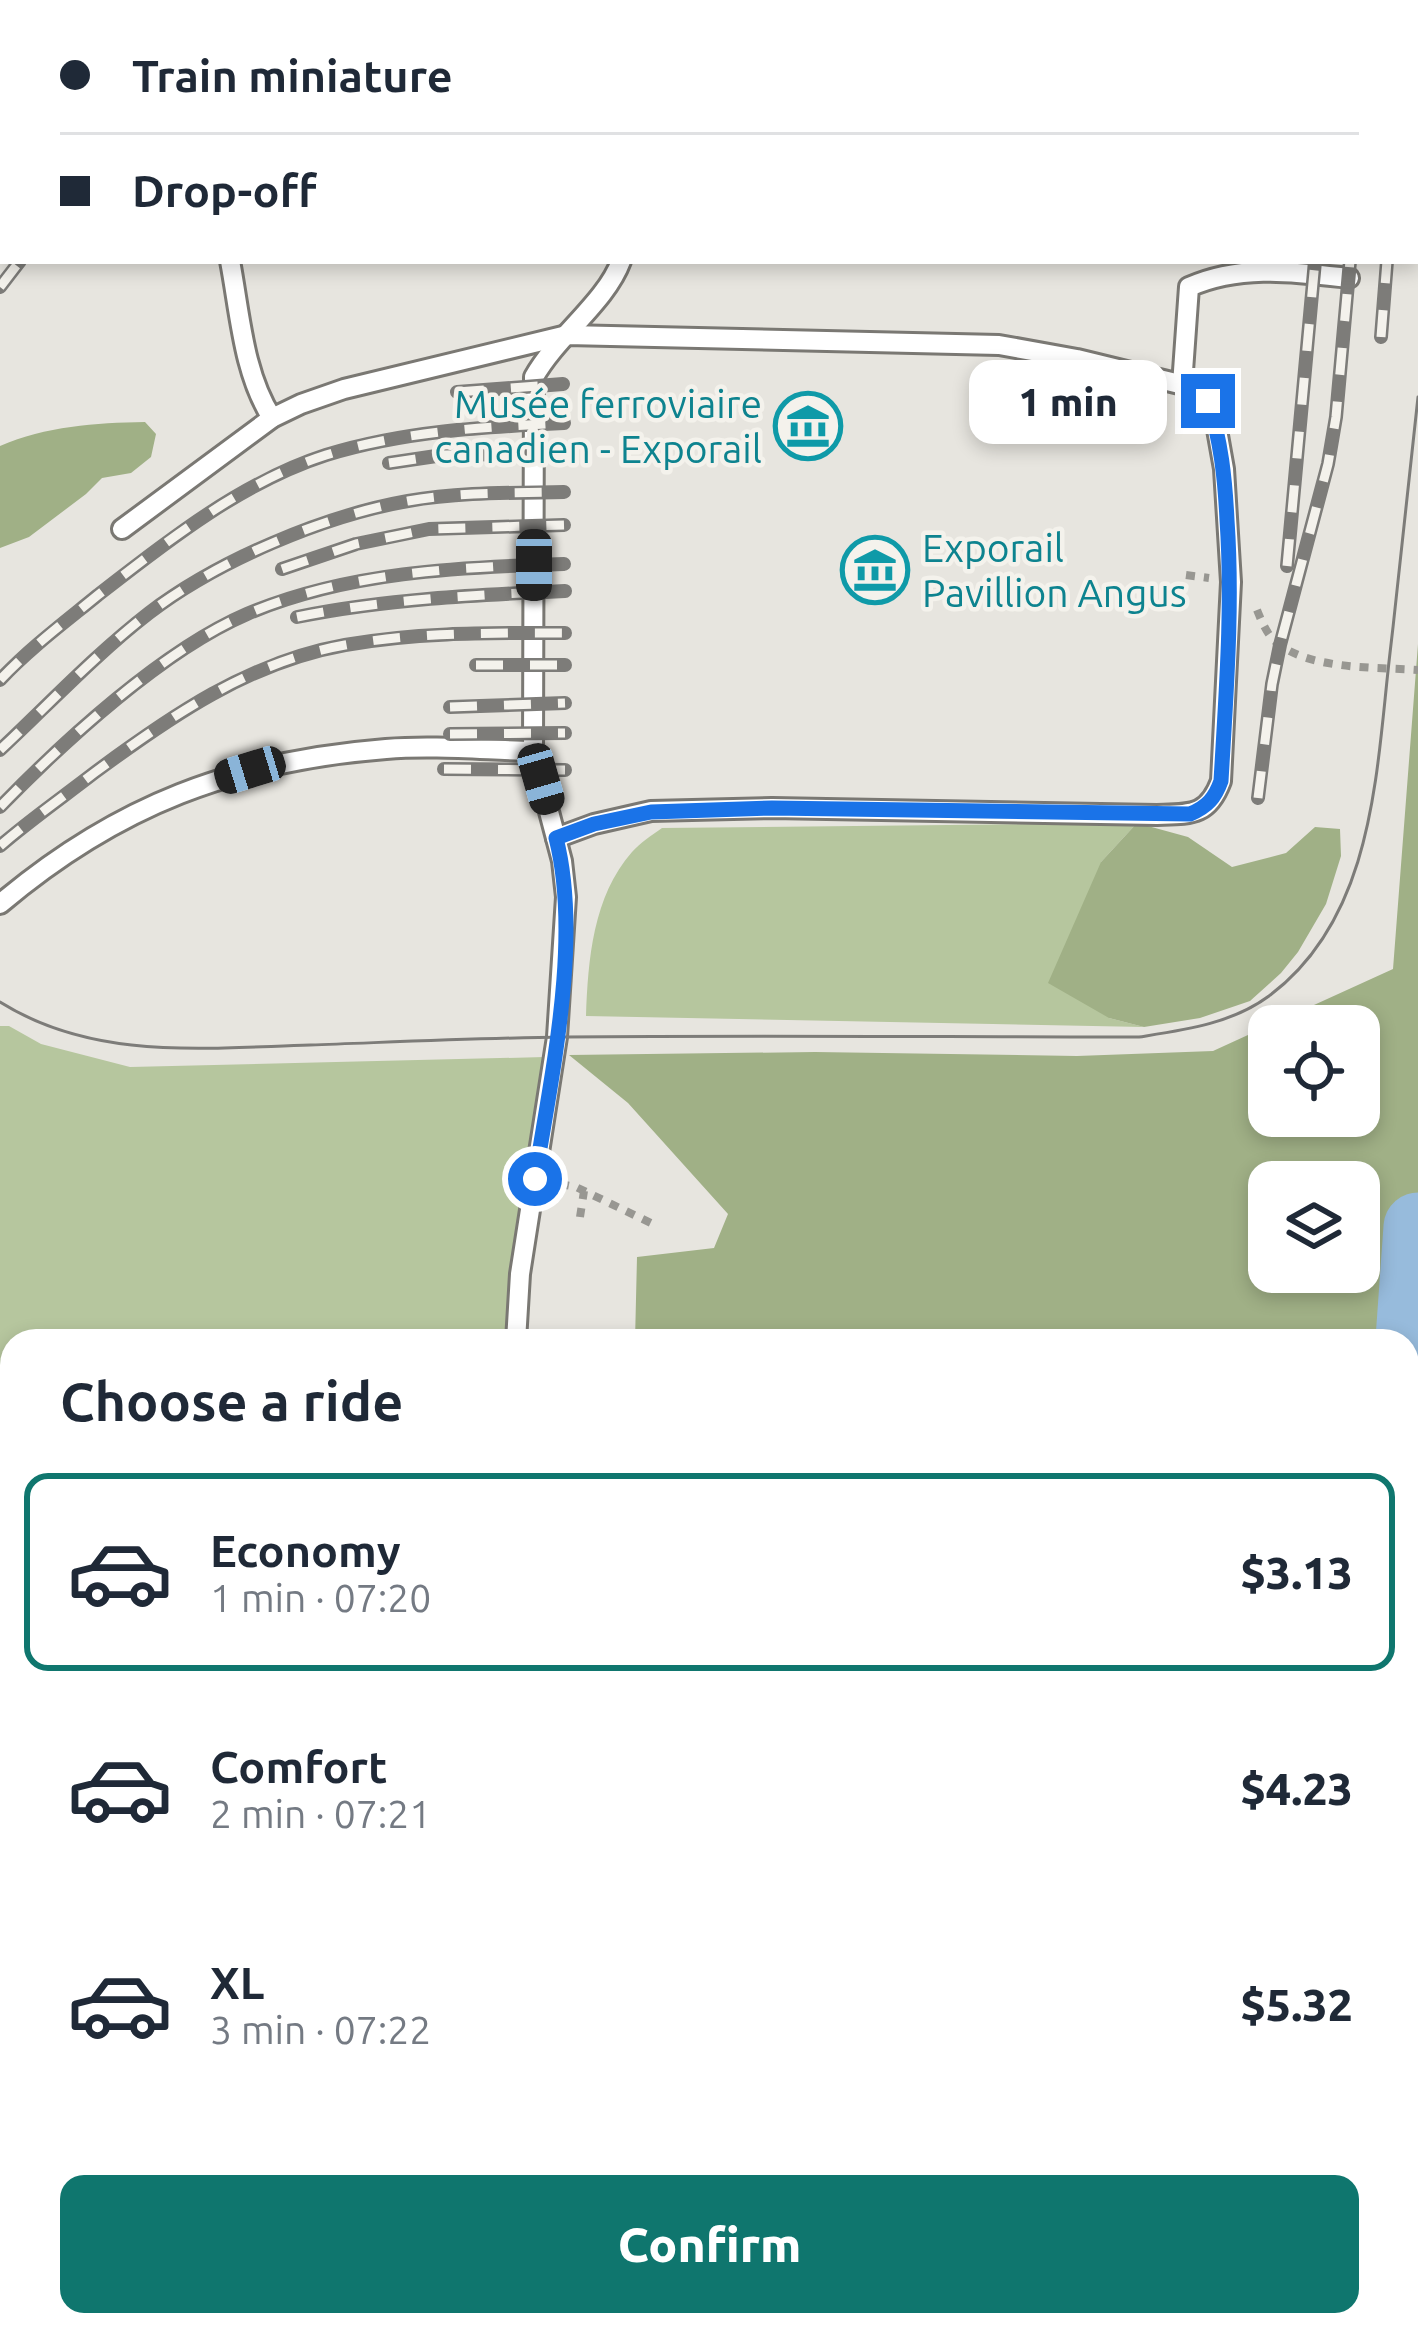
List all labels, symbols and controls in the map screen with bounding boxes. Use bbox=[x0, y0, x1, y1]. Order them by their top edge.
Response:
text: Train miniature bbox=[132, 50, 453, 101]
text: Drop-off bbox=[132, 165, 317, 216]
callout: 1 min bbox=[968, 359, 1166, 443]
route end bbox=[1181, 374, 1235, 428]
text: 1 min bbox=[1018, 380, 1118, 423]
place label: Musée ferroviaire canadien - Exporail bbox=[434, 382, 762, 470]
museum icon: Musée ferroviaire canadien - Exporail bbox=[773, 391, 843, 461]
place label: Exporail Pavillion Angus bbox=[922, 526, 1187, 614]
car bbox=[516, 529, 552, 601]
museum icon: Exporail Pavillion Angus bbox=[840, 535, 910, 605]
car bbox=[514, 739, 568, 819]
car bbox=[210, 742, 290, 798]
map controls bbox=[1248, 1005, 1380, 1293]
button: locate bbox=[1248, 1005, 1380, 1137]
route start bbox=[508, 1152, 562, 1206]
button: layers bbox=[1248, 1161, 1380, 1293]
text: Choose a ride bbox=[60, 1371, 403, 1431]
icon: car bbox=[66, 1518, 174, 1626]
text: Economy bbox=[210, 1525, 401, 1576]
text: $3.13 bbox=[1240, 1547, 1353, 1598]
text: 1 min · 07:20 bbox=[210, 1576, 431, 1619]
icon: car bbox=[66, 1734, 174, 1842]
text: Comfort bbox=[210, 1741, 387, 1792]
text: $4.23 bbox=[1240, 1763, 1353, 1814]
text: 2 min · 07:21 bbox=[210, 1792, 431, 1835]
icon: car bbox=[66, 1950, 174, 2058]
text: XL bbox=[210, 1957, 264, 2008]
text: $5.32 bbox=[1240, 1979, 1353, 2030]
text: 3 min · 07:22 bbox=[210, 2008, 431, 2051]
button: Confirm bbox=[60, 2175, 1359, 2313]

